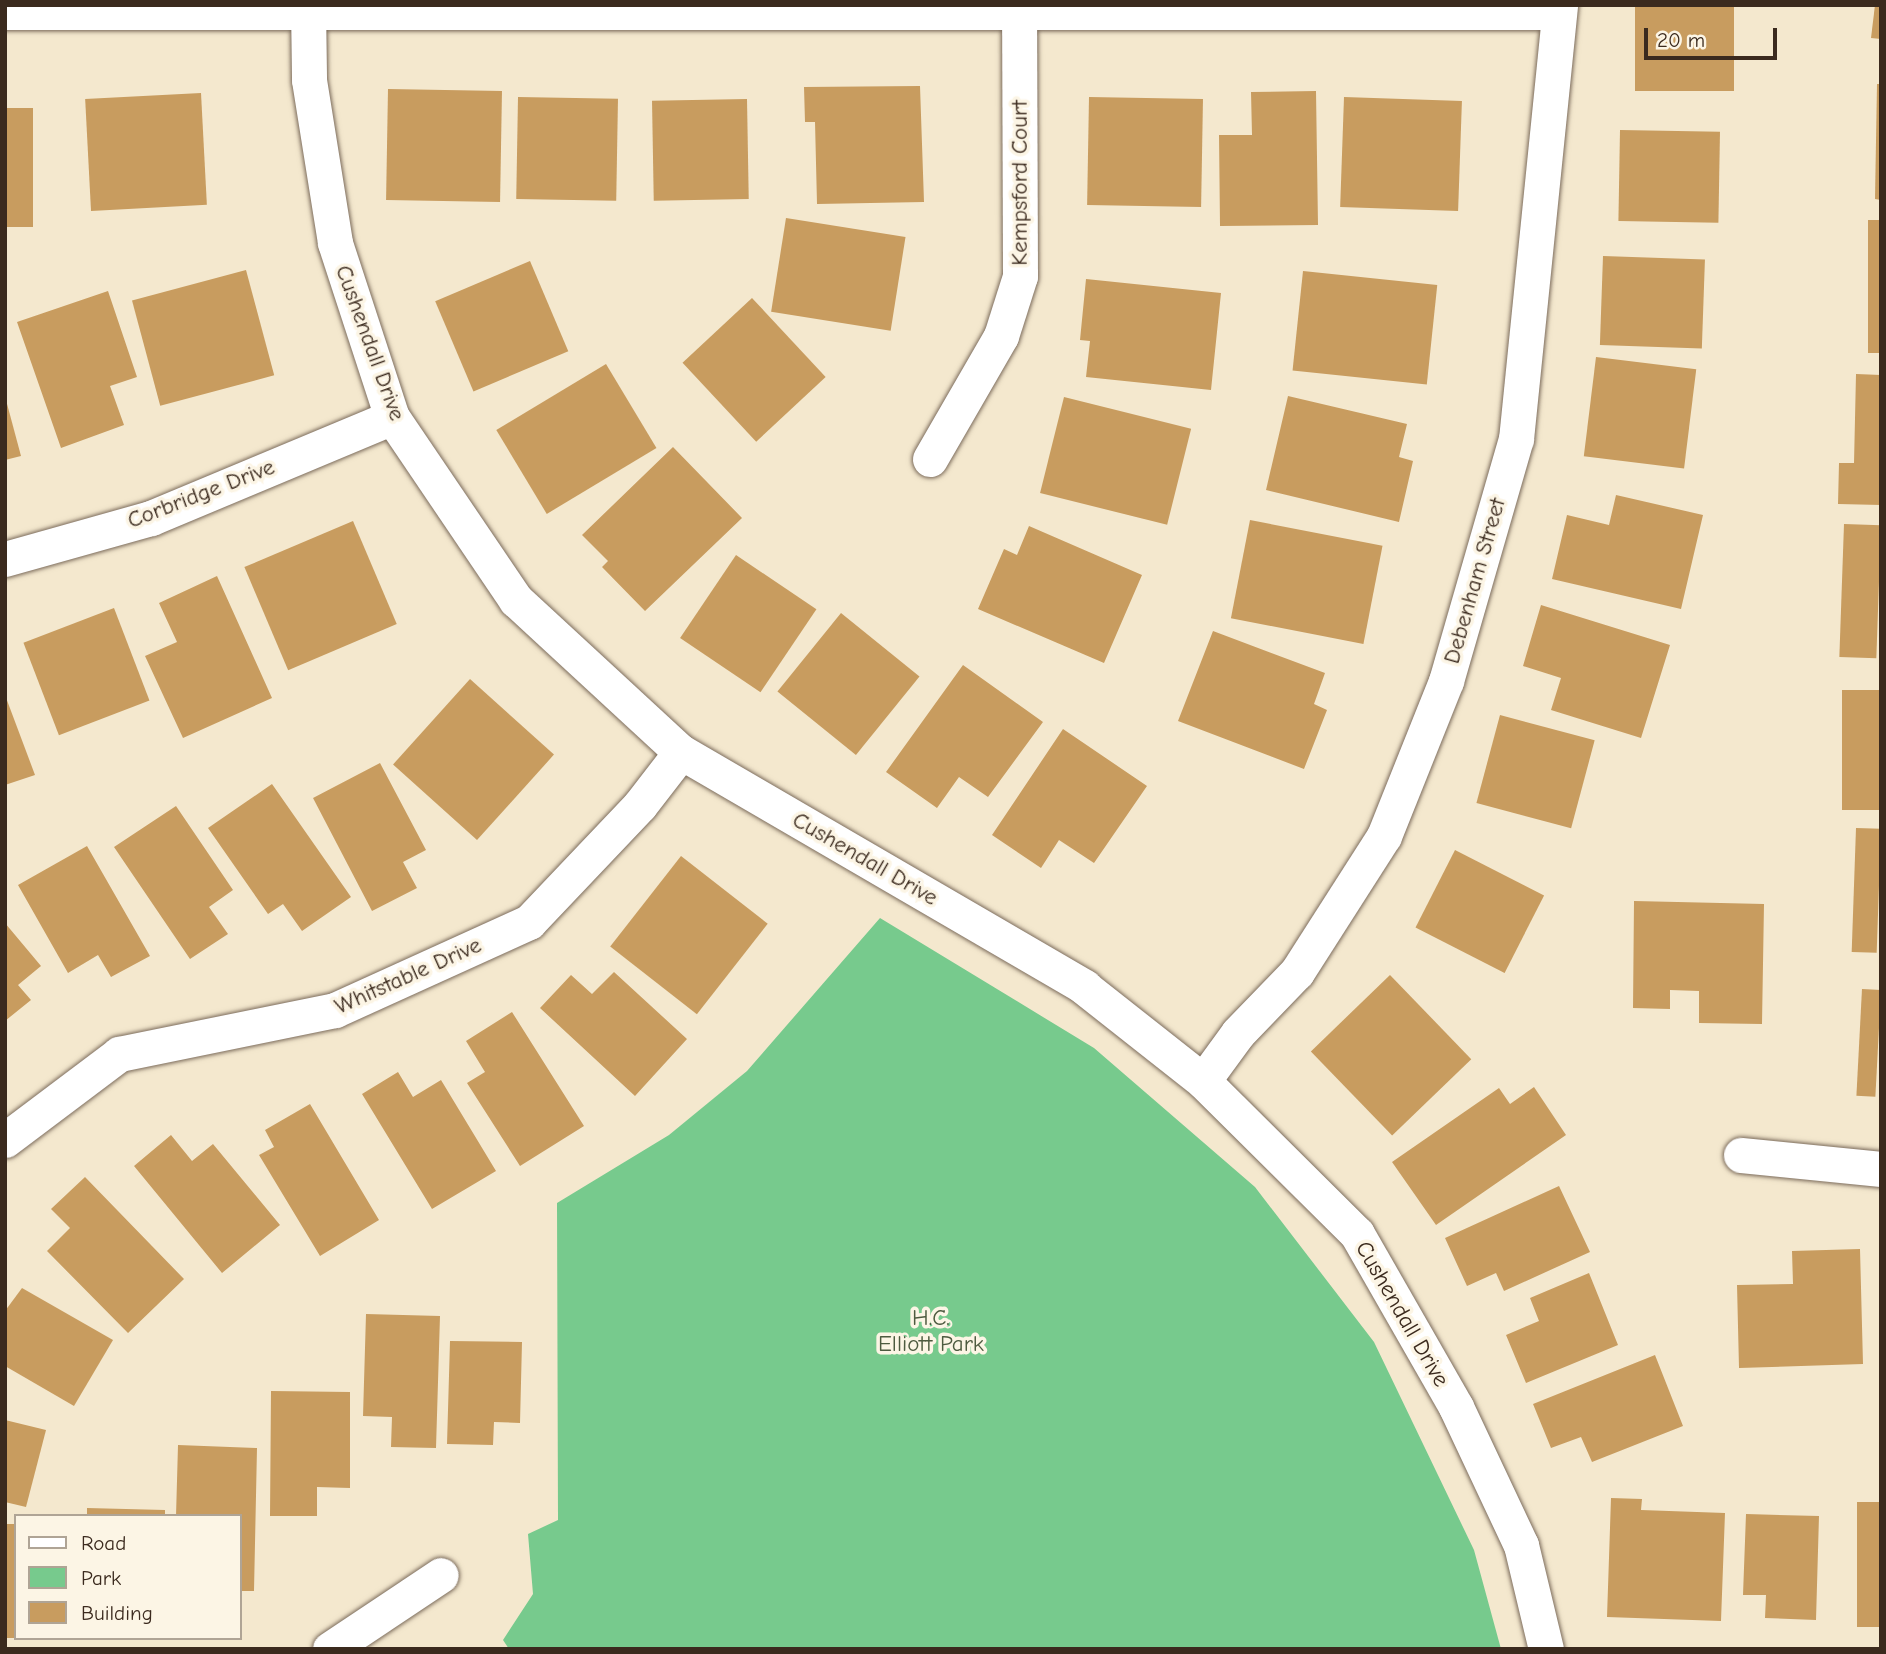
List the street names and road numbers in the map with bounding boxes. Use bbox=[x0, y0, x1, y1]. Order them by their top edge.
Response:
street label: Kempsford Court bbox=[1006, 100, 1034, 266]
street label: Cushendall Drive bbox=[329, 262, 411, 424]
street label: Corbridge Drive bbox=[124, 453, 278, 535]
street label: Debenham Street bbox=[1438, 495, 1512, 667]
street label: Cushendall Drive bbox=[787, 806, 943, 912]
street label: Whitstable Drive bbox=[330, 931, 486, 1021]
street label: Cushendall Drive bbox=[1349, 1236, 1455, 1392]

